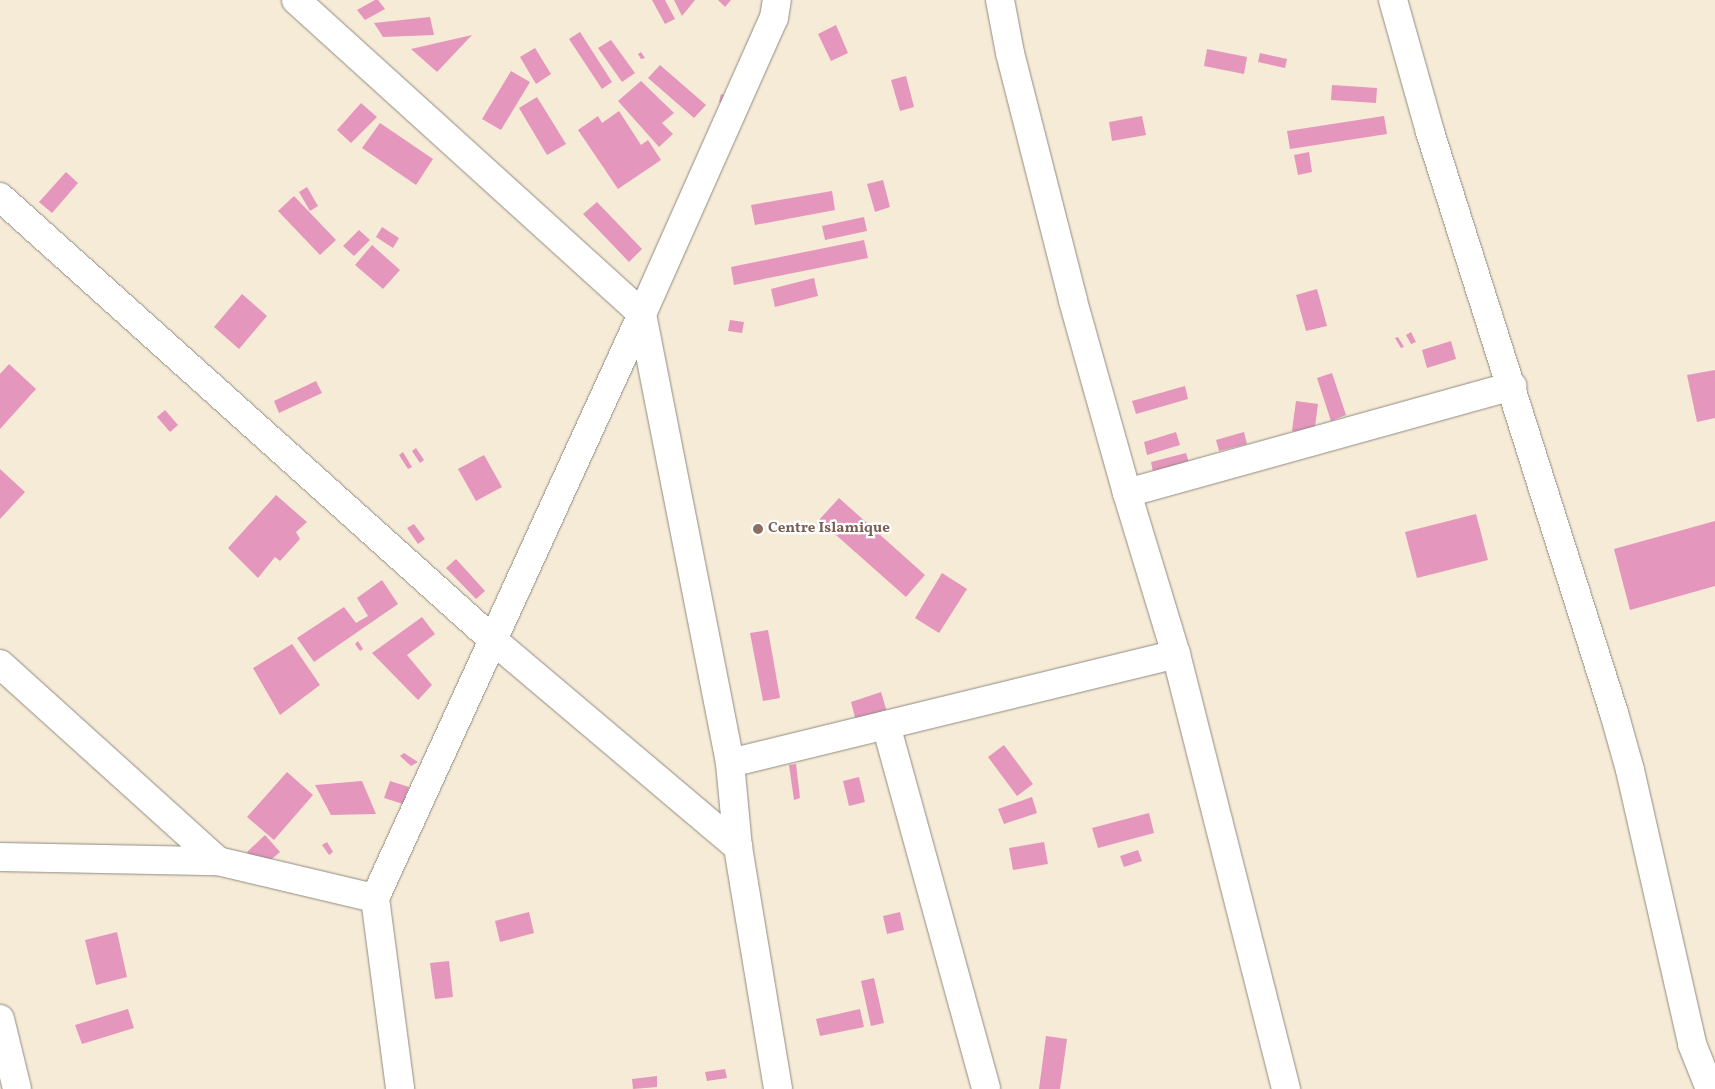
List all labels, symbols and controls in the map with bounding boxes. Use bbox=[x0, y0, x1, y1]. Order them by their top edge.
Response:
place label: Centre Islamique bbox=[768, 520, 890, 538]
marker: Centre Islamique bbox=[752, 523, 764, 535]

